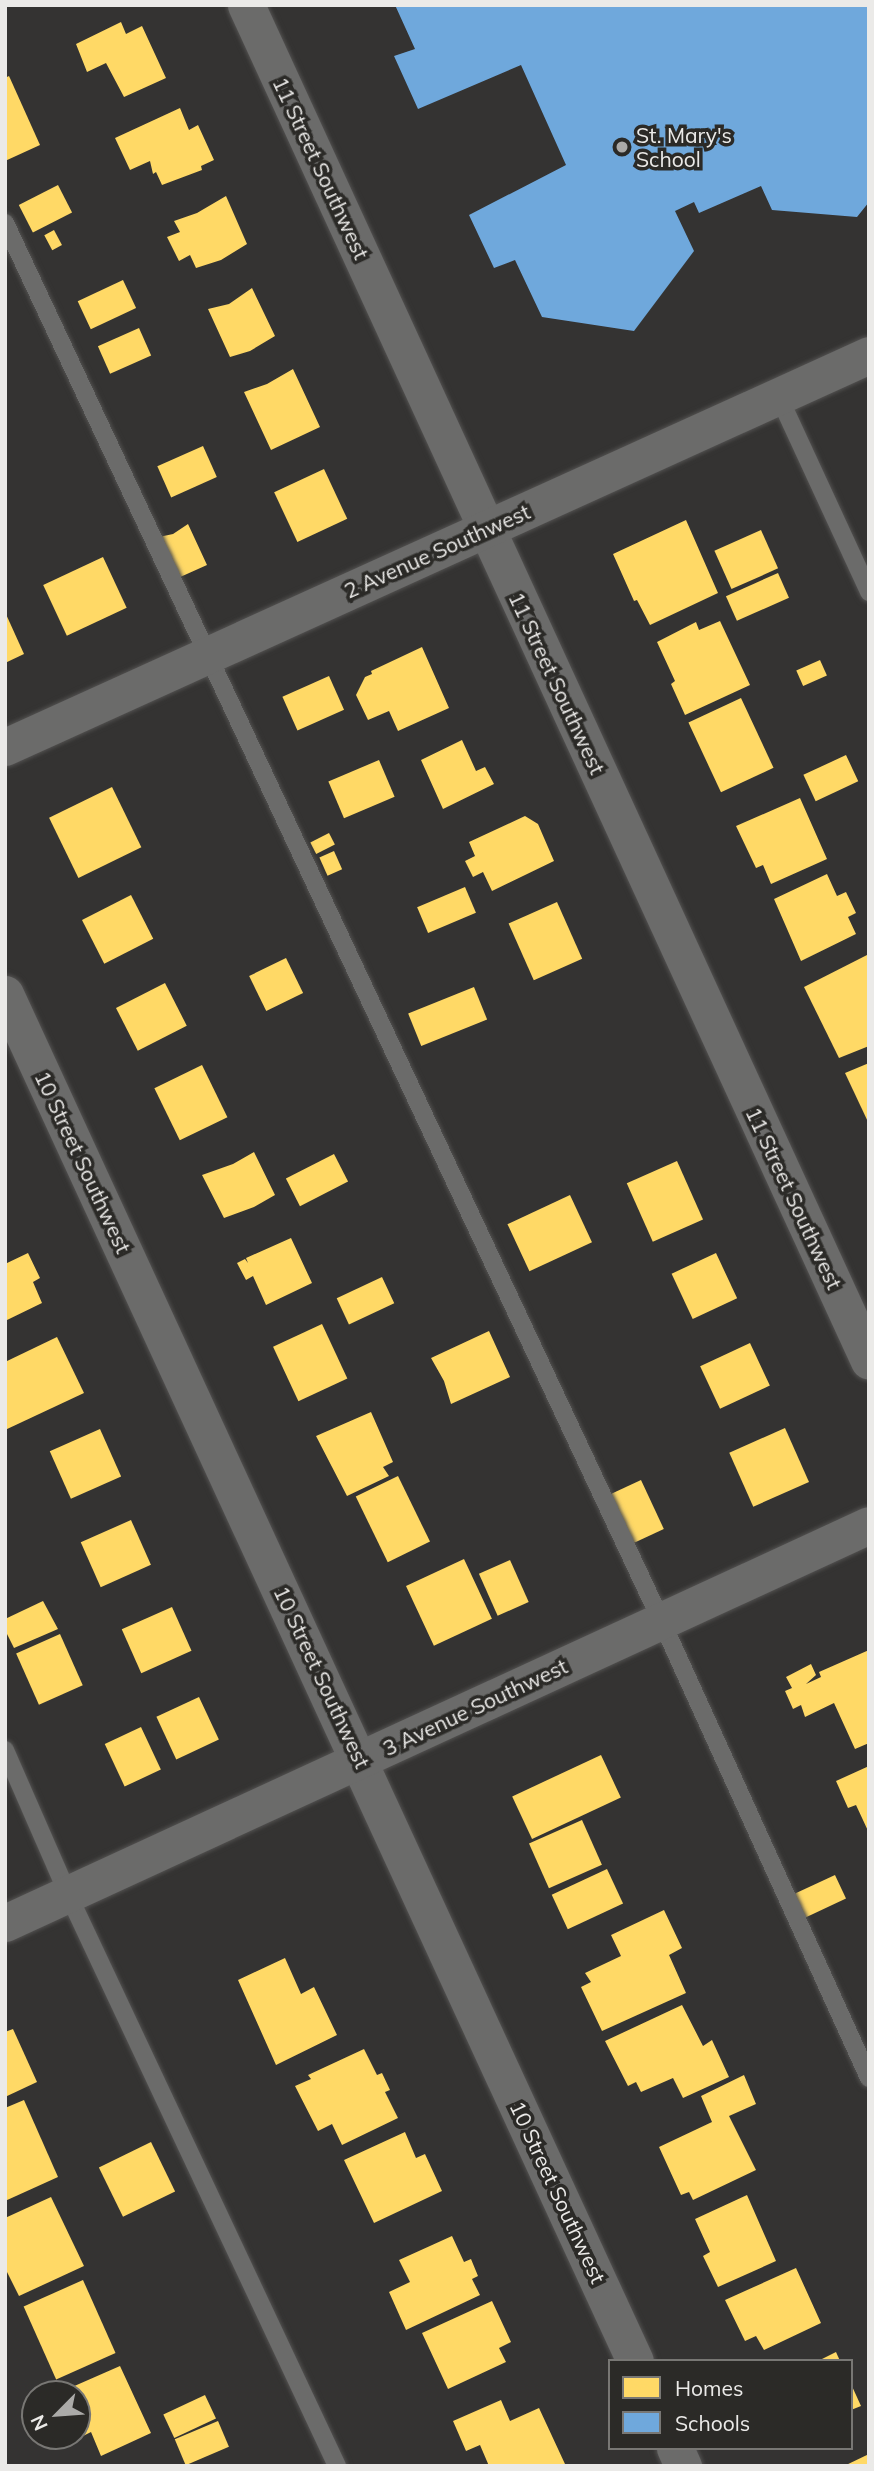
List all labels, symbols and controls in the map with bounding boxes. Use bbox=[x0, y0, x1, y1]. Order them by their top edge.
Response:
street label: 11 Street Southwest bbox=[268, 73, 374, 263]
place label: St. Mary's School bbox=[636, 122, 732, 172]
marker: St. Mary's School bbox=[614, 139, 630, 155]
street label: 2 Avenue Southwest bbox=[340, 499, 534, 603]
street label: 11 Street Southwest bbox=[504, 588, 610, 778]
street label: 10 Street Southwest bbox=[30, 1067, 136, 1257]
street label: 11 Street Southwest bbox=[741, 1103, 847, 1293]
street label: 10 Street Southwest bbox=[269, 1582, 375, 1772]
street label: 3 Avenue Southwest bbox=[379, 1653, 571, 1761]
street label: 10 Street Southwest bbox=[505, 2097, 611, 2287]
legend bbox=[608, 2359, 853, 2450]
text: Homes bbox=[675, 2375, 743, 2401]
north arrow bbox=[21, 2380, 91, 2450]
text: Schools bbox=[675, 2410, 750, 2436]
text: N bbox=[25, 2411, 53, 2435]

